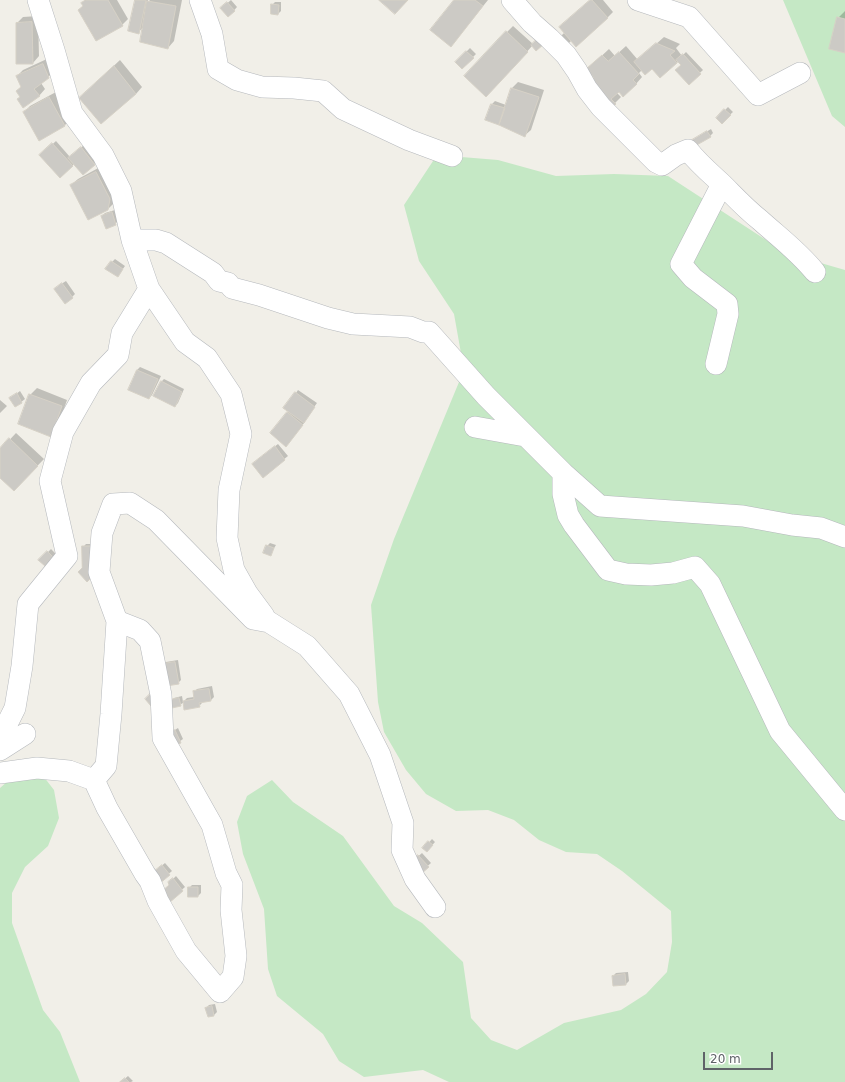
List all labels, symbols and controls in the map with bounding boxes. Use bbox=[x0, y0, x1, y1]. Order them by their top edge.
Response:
scale bar bbox=[705, 1044, 775, 1070]
text: 20 m bbox=[710, 1052, 741, 1066]

